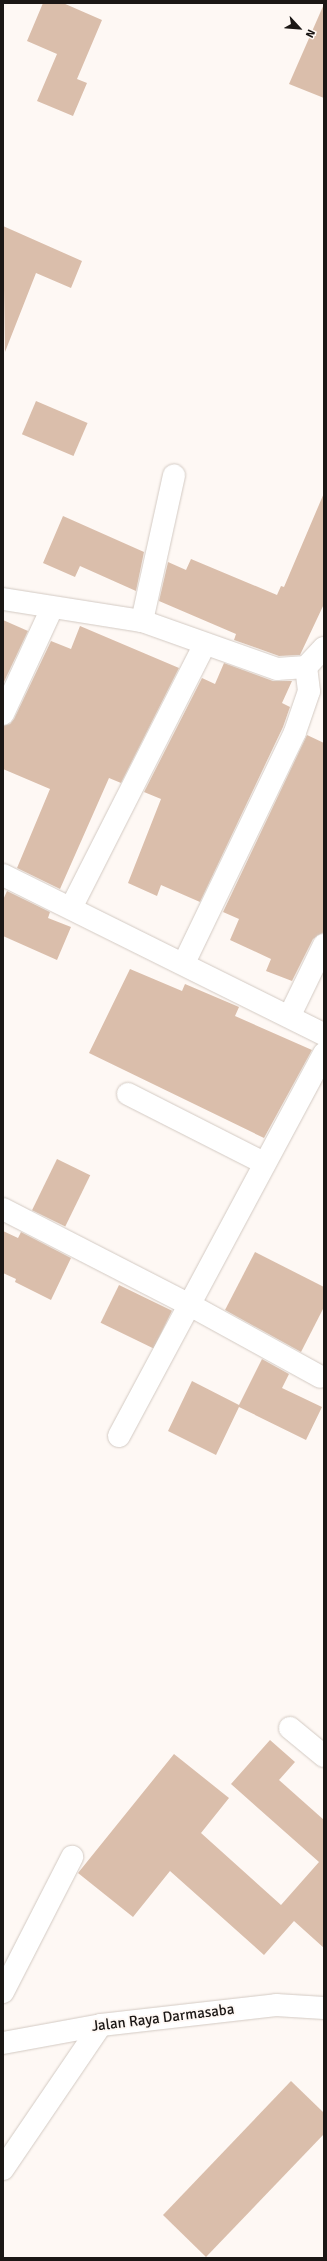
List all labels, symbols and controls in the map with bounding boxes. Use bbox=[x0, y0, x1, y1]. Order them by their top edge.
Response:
north arrow bbox=[279, 8, 319, 48]
text: N bbox=[303, 27, 318, 40]
street label: Jalan Raya Darmasaba bbox=[91, 2000, 235, 2036]

